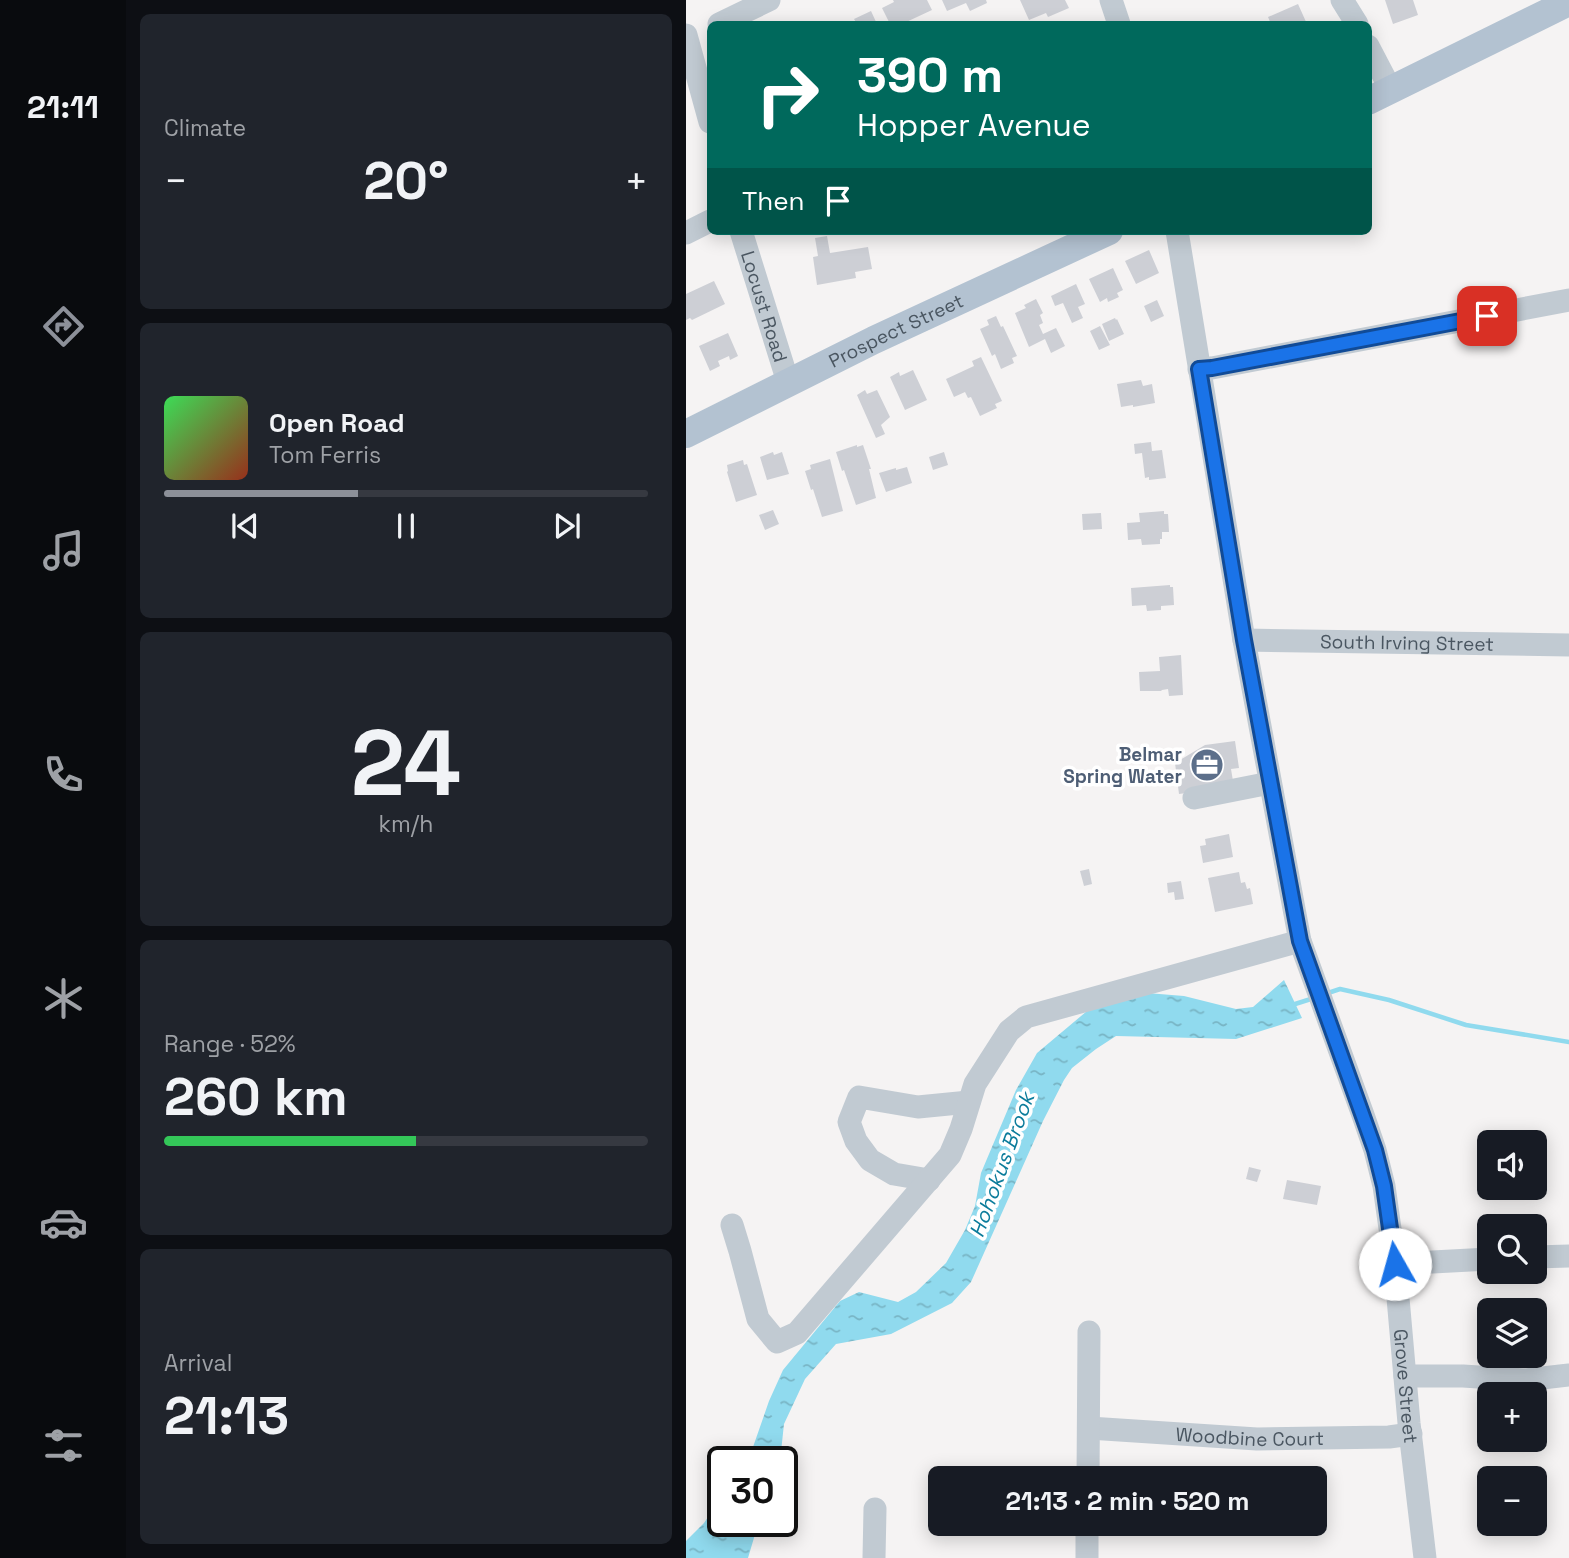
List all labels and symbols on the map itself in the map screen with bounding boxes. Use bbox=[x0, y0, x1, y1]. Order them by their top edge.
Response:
street label: Locust Road bbox=[735, 248, 793, 365]
pin bbox=[1457, 286, 1517, 346]
street label: Prospect Street bbox=[825, 288, 967, 374]
street label: South Irving Street bbox=[1320, 629, 1494, 657]
place label: Belmar Spring Water bbox=[1063, 742, 1182, 789]
office icon: Belmar Spring Water bbox=[1188, 746, 1226, 784]
water label: Hohokus Brook bbox=[963, 1086, 1041, 1241]
position arrow bbox=[1358, 1227, 1432, 1301]
street label: Grove Street bbox=[1388, 1328, 1423, 1445]
street label: Woodbine Court bbox=[1175, 1422, 1324, 1452]
speed limit sign: 30 bbox=[707, 1446, 798, 1537]

